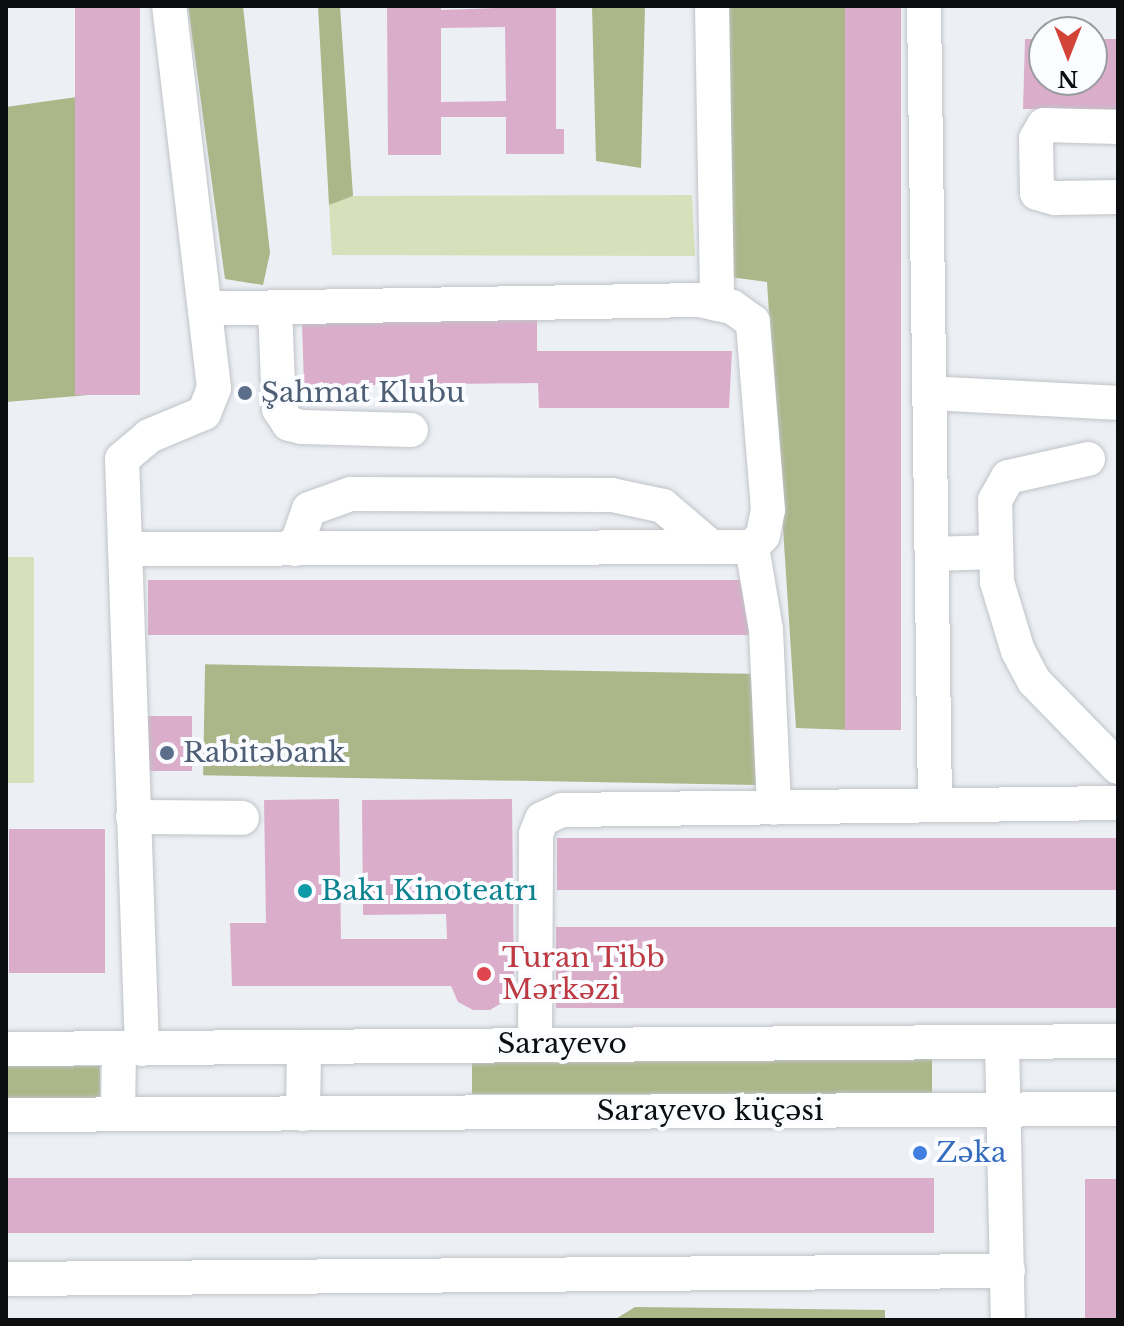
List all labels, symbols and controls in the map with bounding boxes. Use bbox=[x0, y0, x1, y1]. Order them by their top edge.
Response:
north arrow bbox=[1028, 16, 1108, 96]
text: N bbox=[1058, 65, 1078, 92]
place label: Şahmat Klubu bbox=[261, 376, 465, 410]
marker: Şahmat Klubu bbox=[236, 384, 254, 402]
place label: Rabitəbank bbox=[183, 736, 345, 770]
marker: Rabitəbank bbox=[158, 744, 176, 762]
place label: Bakı Kinoteatrı bbox=[321, 874, 537, 908]
marker: Bakı Kinoteatrı bbox=[296, 882, 314, 900]
place label: Turan Tibb Mərkəzi bbox=[502, 941, 666, 1007]
marker: Turan Tibb Mərkəzi bbox=[473, 963, 495, 985]
street label: Sarayevo bbox=[497, 1027, 627, 1061]
street label: Sarayevo küçəsi bbox=[597, 1094, 823, 1128]
place label: Zəka bbox=[936, 1136, 1006, 1170]
marker: Zəka bbox=[911, 1144, 929, 1162]

